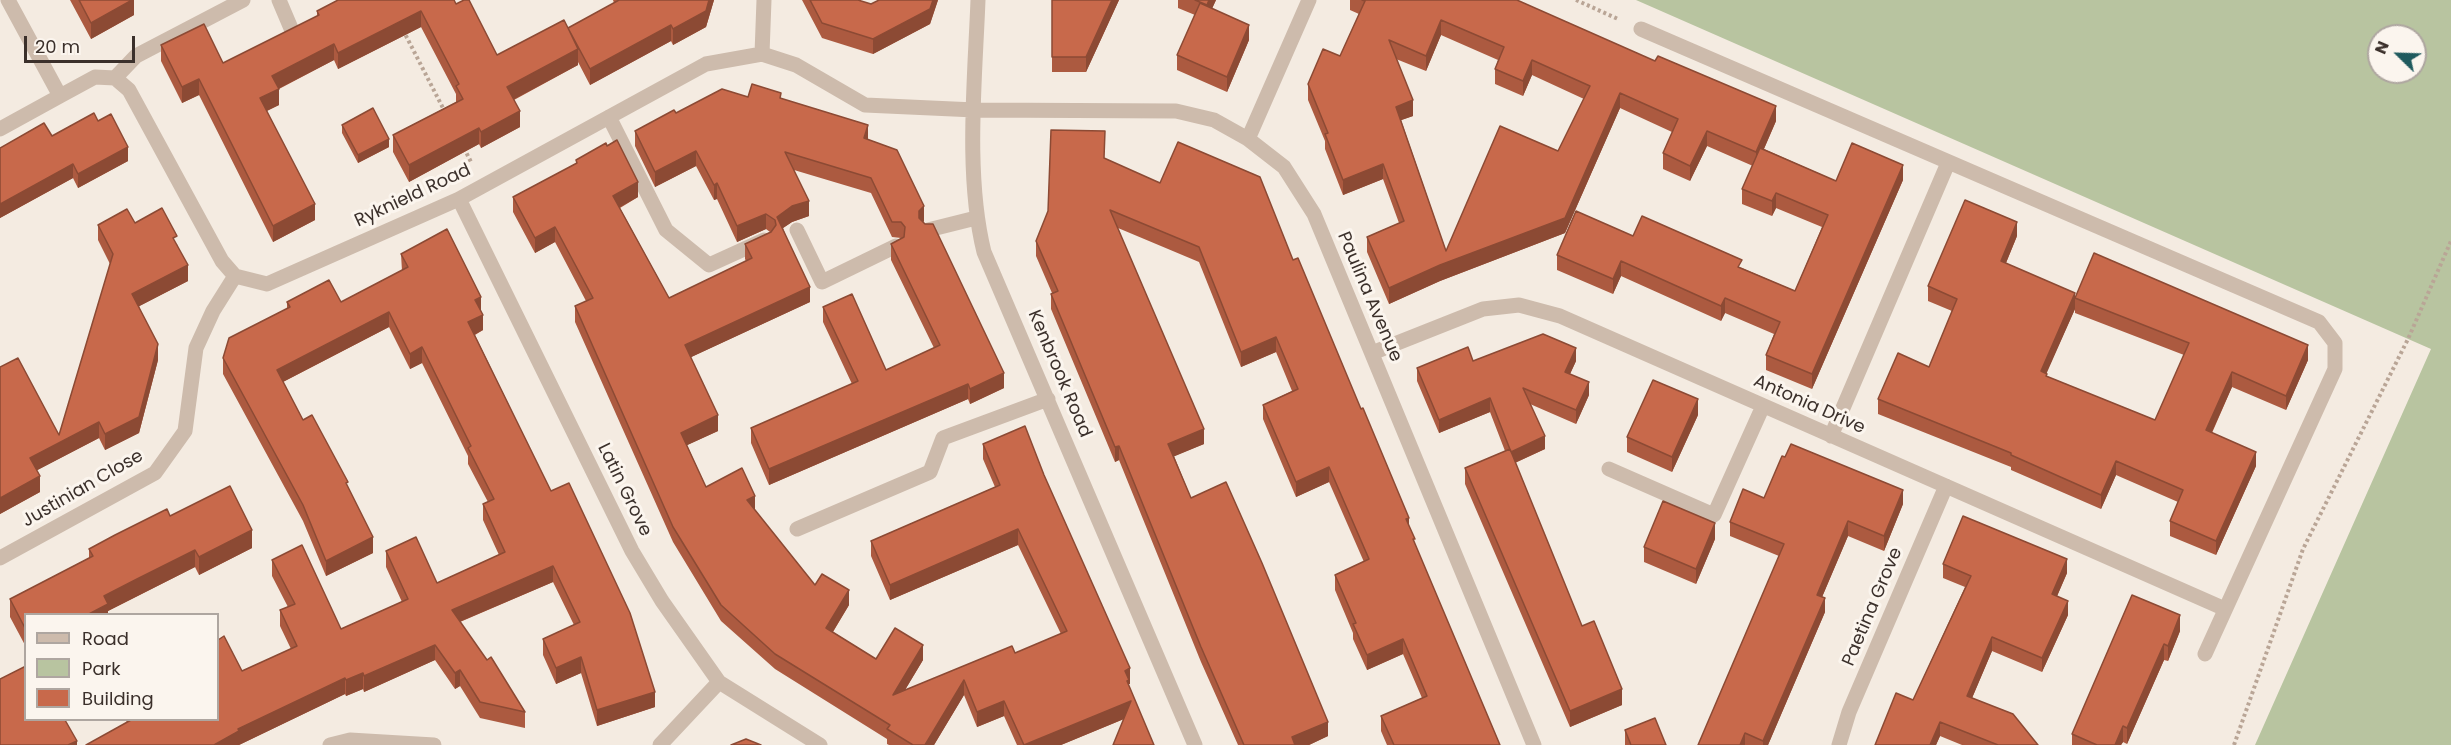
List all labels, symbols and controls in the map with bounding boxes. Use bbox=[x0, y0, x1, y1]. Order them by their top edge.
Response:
scale bar bbox=[27, 24, 138, 62]
north arrow bbox=[2367, 24, 2427, 84]
text: 20 m bbox=[35, 34, 80, 59]
text: N bbox=[2369, 38, 2395, 58]
street label: Ryknield Road bbox=[351, 160, 475, 232]
street label: Paulina Avenue bbox=[1332, 229, 1406, 365]
street label: Kenbrook Road bbox=[1022, 307, 1096, 441]
street label: Antonia Drive bbox=[1750, 371, 1868, 439]
street label: Latin Grove bbox=[592, 440, 656, 540]
street label: Justinian Close bbox=[19, 446, 147, 532]
street label: Paetina Grove bbox=[1838, 544, 1908, 670]
legend bbox=[24, 613, 219, 721]
text: Road bbox=[82, 626, 129, 651]
text: Park bbox=[82, 656, 121, 681]
text: Building bbox=[82, 686, 154, 711]

